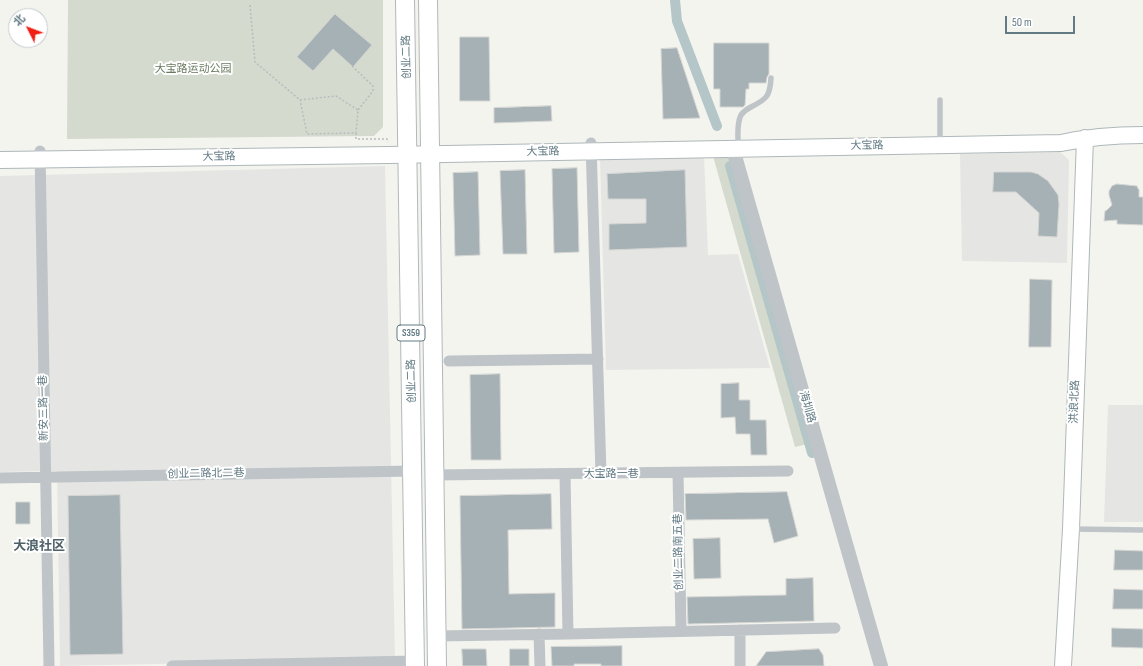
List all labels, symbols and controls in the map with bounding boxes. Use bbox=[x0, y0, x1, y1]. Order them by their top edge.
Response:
north arrow bbox=[8, 8, 48, 48]
scale bar bbox=[1007, 8, 1077, 34]
text: 北 bbox=[11, 12, 28, 29]
text: 50 m bbox=[1012, 15, 1032, 30]
street label: 创业二路 bbox=[400, 35, 414, 79]
park label: 大宝路运动公园 bbox=[155, 62, 231, 76]
street label: 大宝路 bbox=[850, 139, 884, 153]
street label: 大宝路 bbox=[526, 145, 560, 159]
street label: 大宝路 bbox=[202, 150, 236, 164]
road number: S359 bbox=[397, 325, 425, 341]
street label: 创业二路 bbox=[405, 359, 419, 403]
street label: 新安三路一巷 bbox=[37, 375, 51, 441]
street label: 洪浪北路 bbox=[1068, 380, 1082, 424]
street label: 海圳路 bbox=[796, 389, 818, 425]
street label: 创业二路北二巷 bbox=[167, 467, 245, 481]
street label: 大宝路一巷 bbox=[584, 467, 638, 481]
street label: 创业二路南五巷 bbox=[672, 513, 686, 591]
district label: 大浪社区 bbox=[13, 539, 65, 555]

